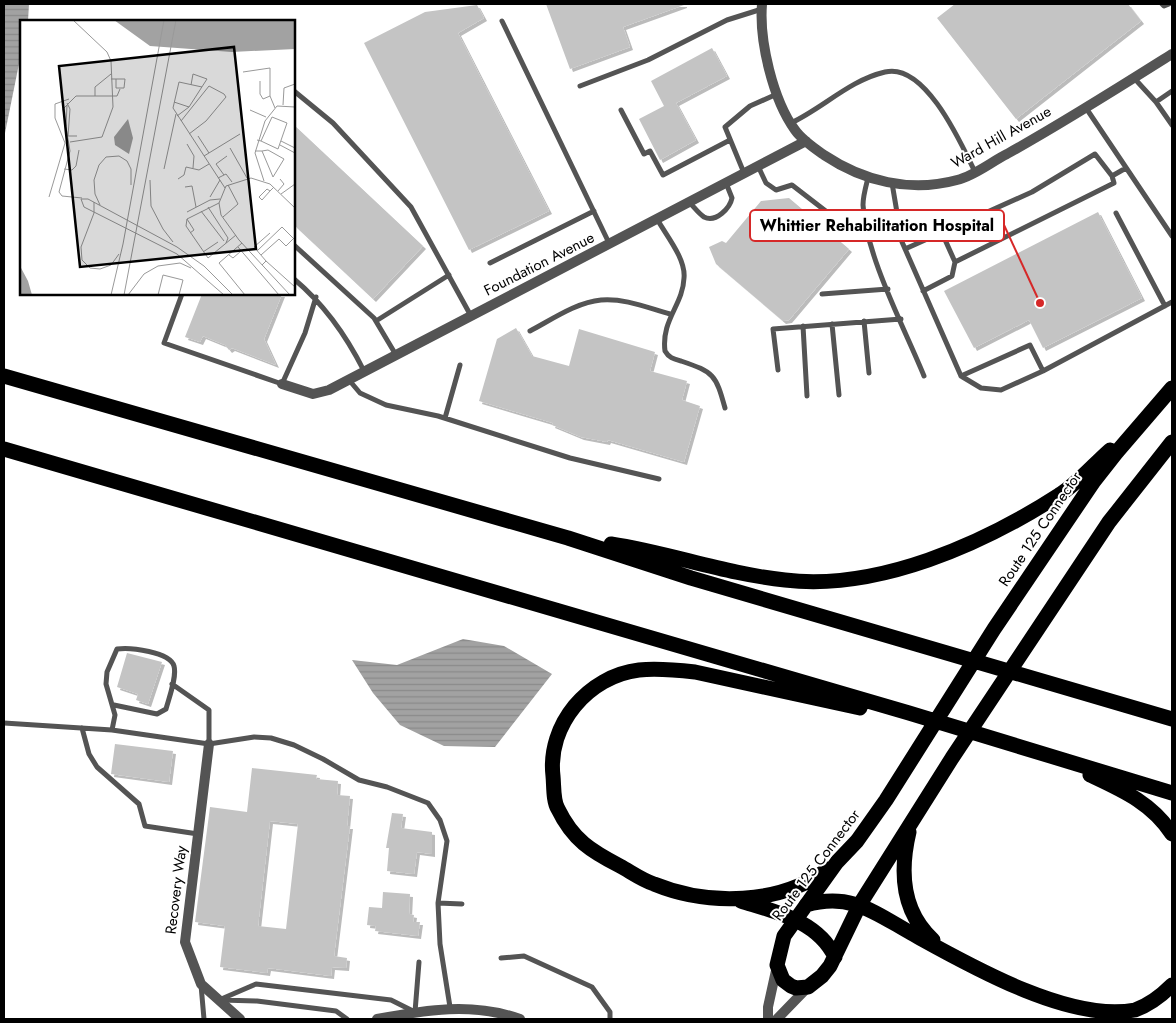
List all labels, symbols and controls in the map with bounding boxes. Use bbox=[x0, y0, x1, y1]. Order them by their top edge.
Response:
inset map bbox=[20, 20, 295, 295]
street label: Ward Hill Avenue bbox=[947, 100, 1055, 174]
callout: Whittier Rehabilitation Hospital bbox=[750, 210, 1004, 241]
text: Whittier Rehabilitation Hospital bbox=[760, 214, 994, 237]
street label: Foundation Avenue bbox=[480, 226, 598, 301]
street label: Route 125 Connector bbox=[993, 466, 1087, 591]
street label: Route 125 Connector bbox=[767, 804, 866, 925]
street label: Recovery Way bbox=[160, 844, 192, 936]

